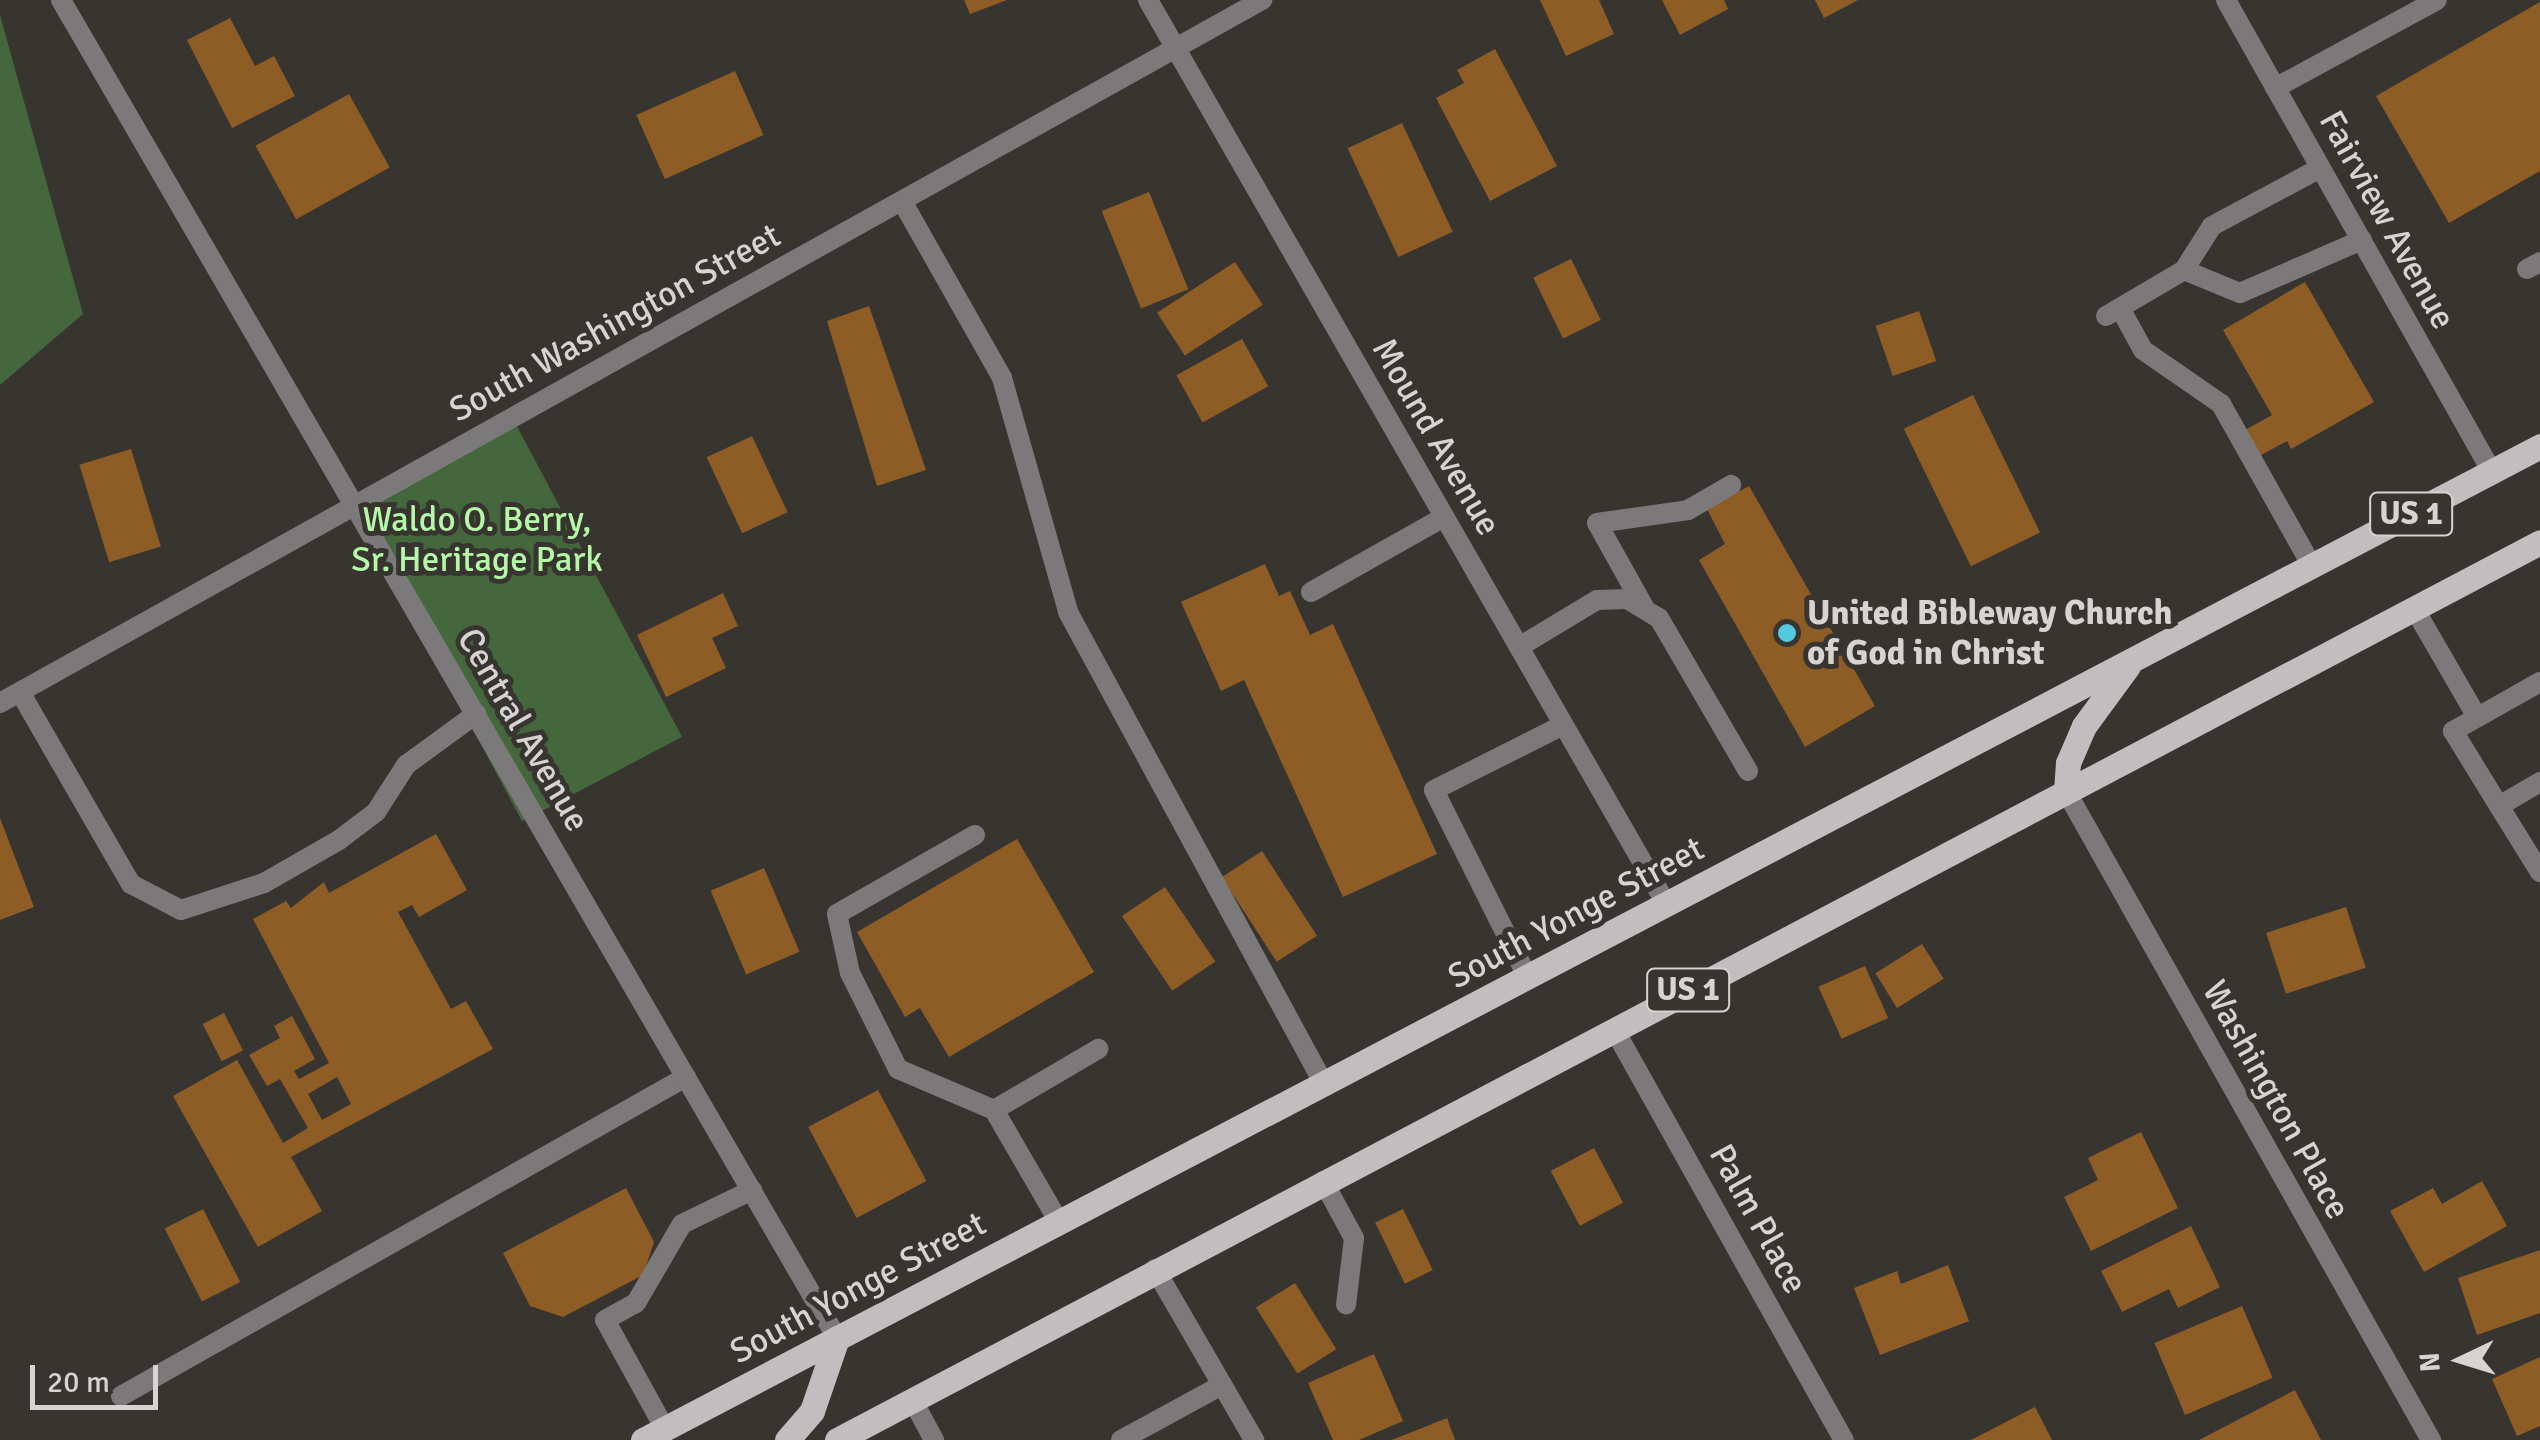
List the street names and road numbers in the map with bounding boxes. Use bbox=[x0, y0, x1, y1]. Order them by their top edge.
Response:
street label: Fairview Avenue bbox=[2310, 104, 2464, 336]
street label: South Washington Street bbox=[442, 215, 788, 431]
street label: Mound Avenue bbox=[1363, 331, 1509, 543]
road number: US 1 bbox=[2368, 487, 2454, 541]
street label: Central Avenue bbox=[448, 621, 598, 839]
street label: South Yonge Street bbox=[1441, 828, 1711, 998]
road number: US 1 bbox=[1646, 963, 1730, 1017]
street label: Washington Place bbox=[2193, 973, 2359, 1227]
street label: Palm Place bbox=[1700, 1137, 1816, 1301]
street label: South Yonge Street bbox=[723, 1203, 993, 1373]

